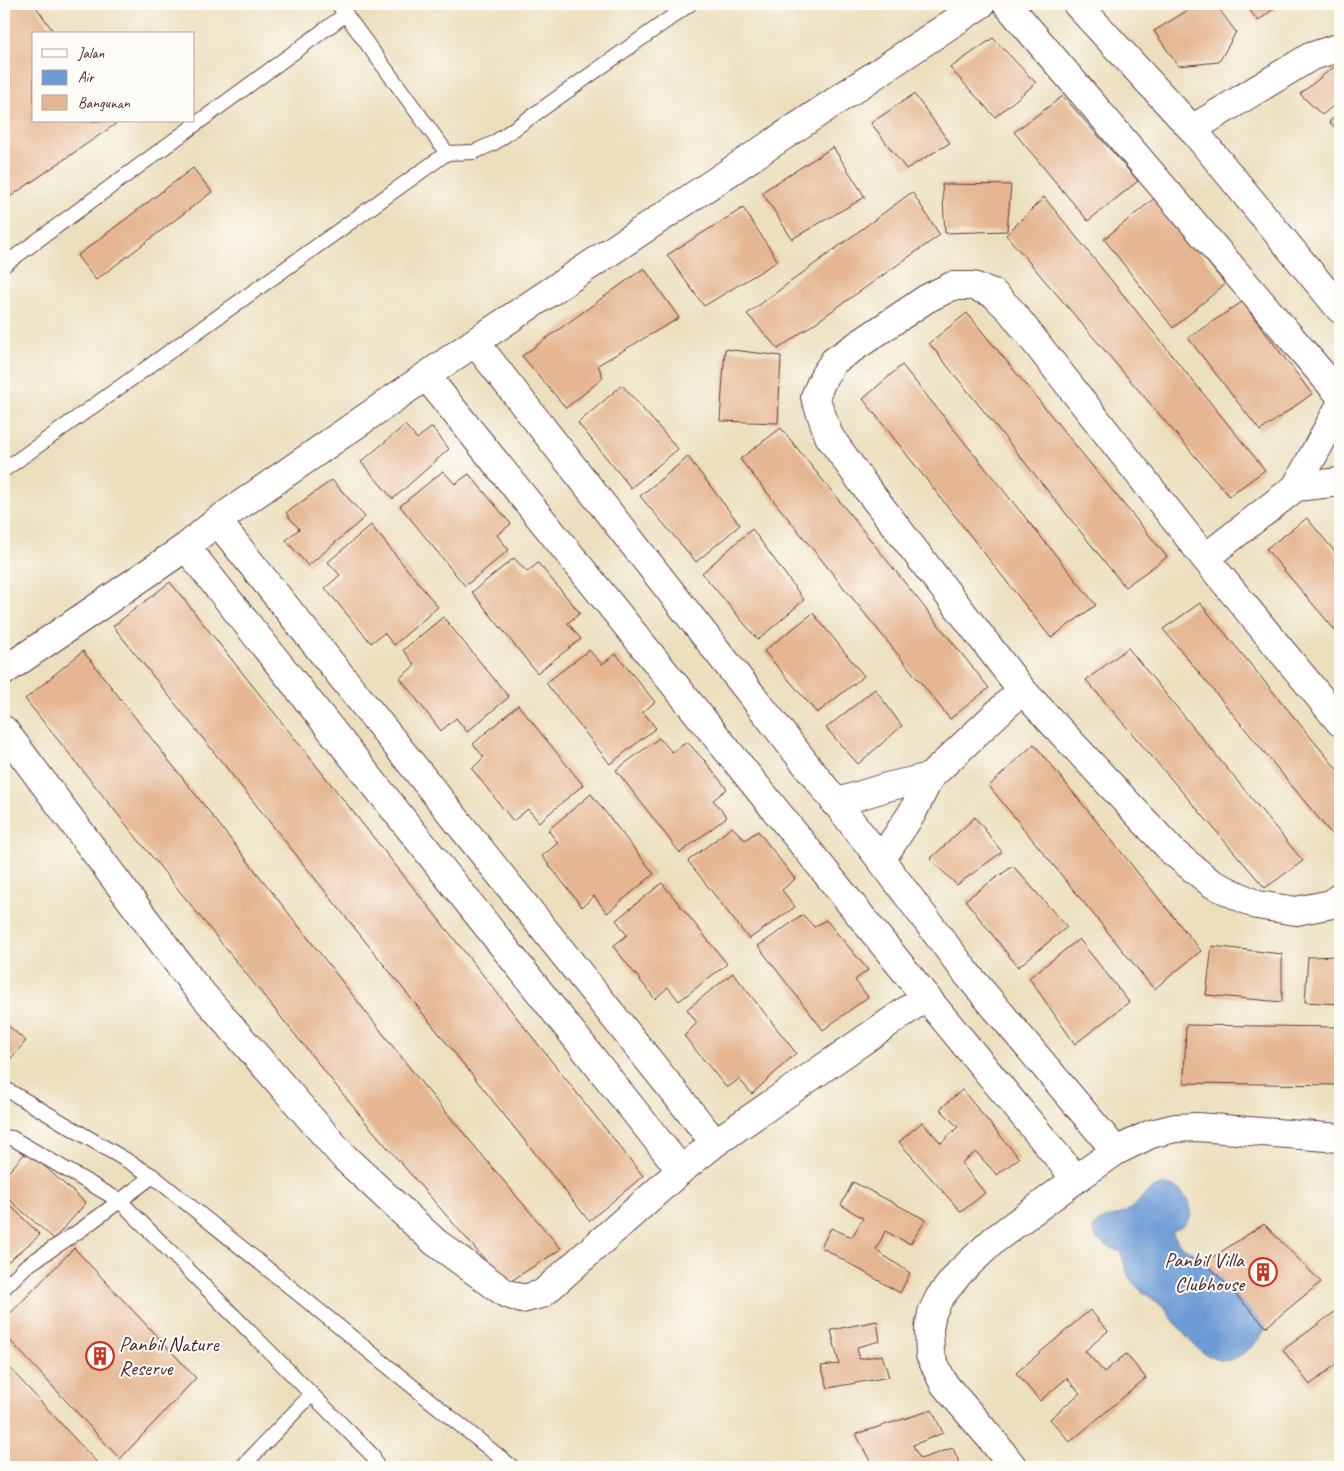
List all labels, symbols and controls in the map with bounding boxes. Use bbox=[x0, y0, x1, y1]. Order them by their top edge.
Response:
legend bbox=[32, 32, 195, 122]
text: Jalan bbox=[77, 44, 105, 63]
text: Air bbox=[78, 68, 95, 87]
text: Bangunan bbox=[78, 94, 131, 113]
place label: Panbil Villa Clubhouse bbox=[1164, 1247, 1246, 1297]
building icon: Panbil Villa Clubhouse bbox=[1248, 1257, 1278, 1287]
place label: Panbil Nature Reserve bbox=[119, 1331, 220, 1381]
building icon: Panbil Nature Reserve bbox=[85, 1341, 115, 1371]

